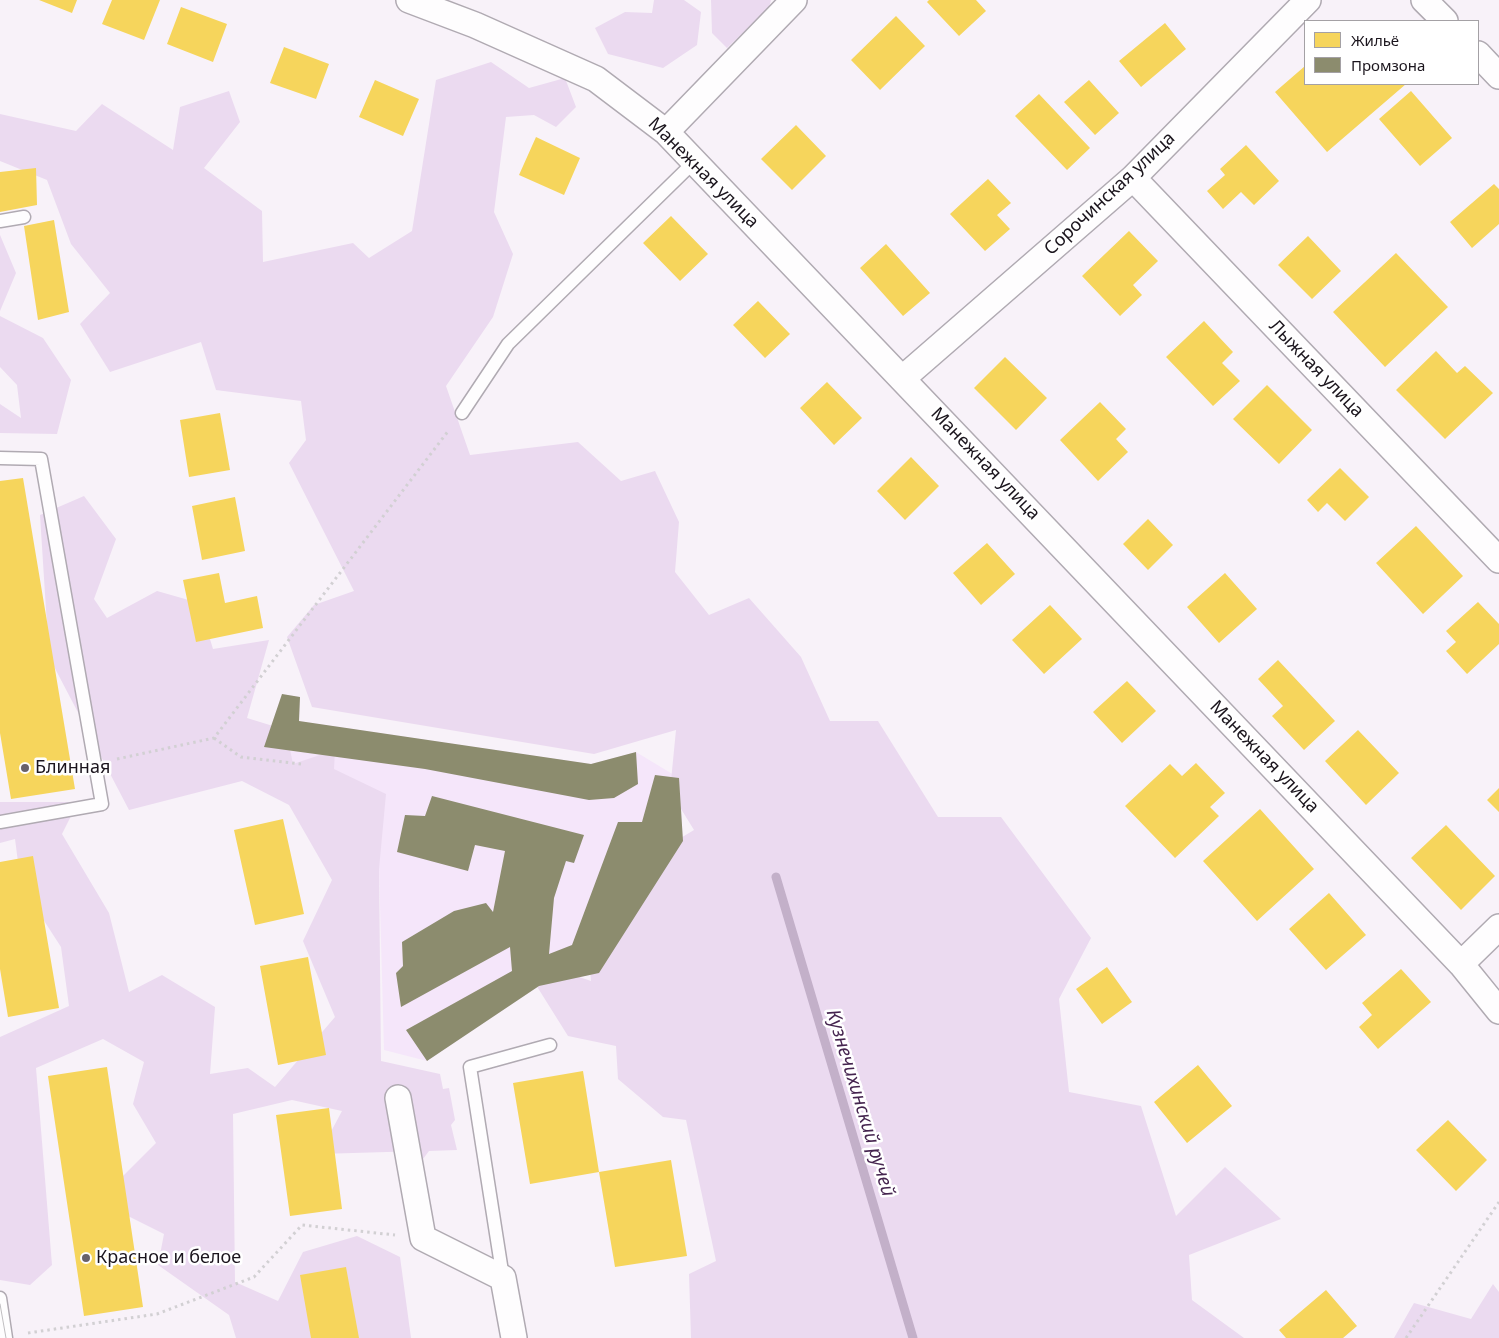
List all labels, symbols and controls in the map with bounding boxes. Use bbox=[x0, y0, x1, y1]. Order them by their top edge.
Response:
legend bbox=[1304, 20, 1479, 85]
text: Жильё bbox=[1351, 30, 1399, 50]
text: Промзона bbox=[1351, 55, 1425, 75]
street label: Манежная улица bbox=[643, 113, 763, 233]
street label: Сорочинская улица bbox=[1040, 128, 1180, 260]
street label: Лыжная улица bbox=[1264, 316, 1368, 422]
street label: Манежная улица bbox=[926, 403, 1044, 525]
street label: Манежная улица bbox=[1205, 696, 1323, 818]
place label: Блинная bbox=[35, 757, 110, 779]
marker: Блинная bbox=[19, 762, 31, 774]
water label: Кузнечихинский ручей bbox=[821, 1007, 899, 1199]
place label: Красное и белое bbox=[96, 1247, 241, 1269]
marker: Красное и белое bbox=[80, 1252, 92, 1264]

